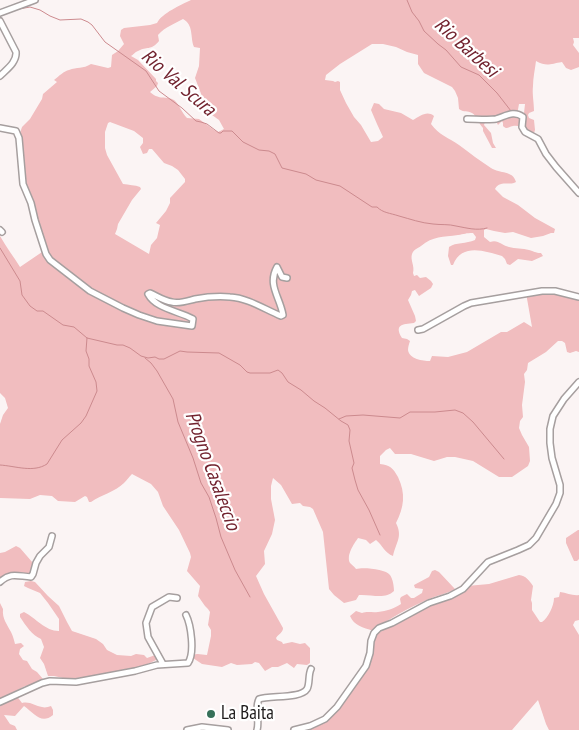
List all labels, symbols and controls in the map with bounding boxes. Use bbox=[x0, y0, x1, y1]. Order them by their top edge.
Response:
water label: Rio Barbesi bbox=[429, 13, 503, 83]
water label: Rio Val Scura bbox=[136, 44, 220, 122]
water label: Progno Casaleccio bbox=[179, 409, 245, 533]
place label: La Baita bbox=[221, 703, 274, 725]
marker: La Baita bbox=[205, 708, 217, 720]

